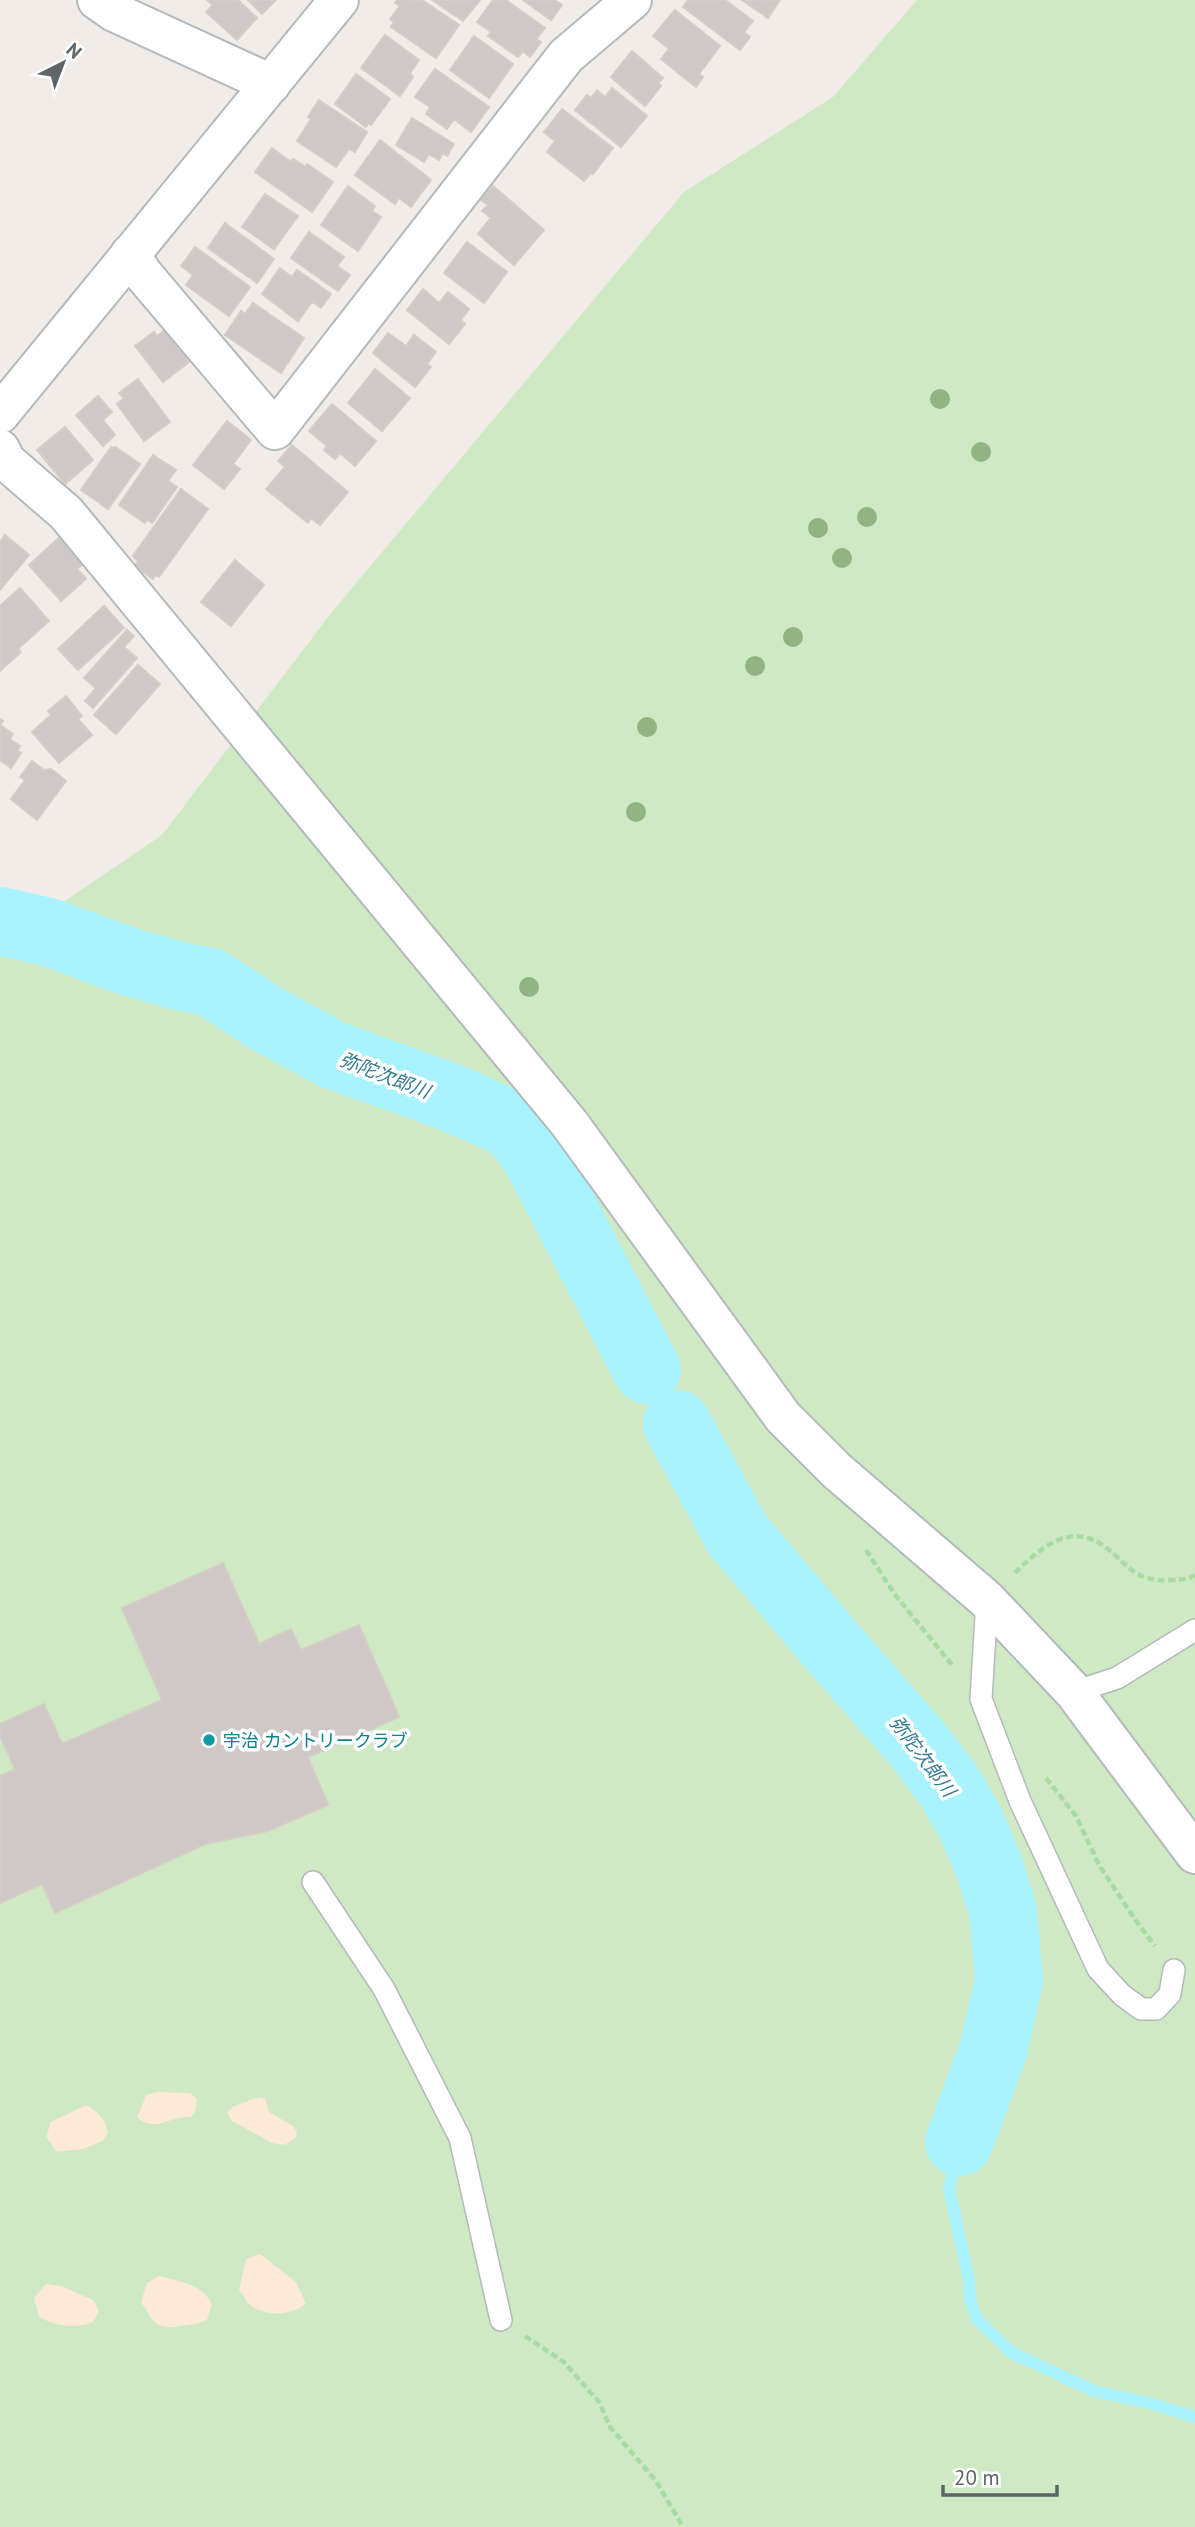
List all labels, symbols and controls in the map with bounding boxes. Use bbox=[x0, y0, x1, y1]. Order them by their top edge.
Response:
north arrow bbox=[28, 28, 98, 98]
text: N bbox=[62, 37, 87, 63]
water label: 弥陀次郎川 bbox=[336, 1047, 436, 1104]
water label: 弥陀次郎川 bbox=[885, 1711, 962, 1803]
place label: 宇治 カントリークラブ bbox=[223, 1729, 408, 1752]
marker: 宇治 カントリークラブ bbox=[201, 1732, 217, 1748]
scale bar bbox=[943, 2454, 1057, 2498]
text: 20 m bbox=[954, 2464, 1000, 2491]

